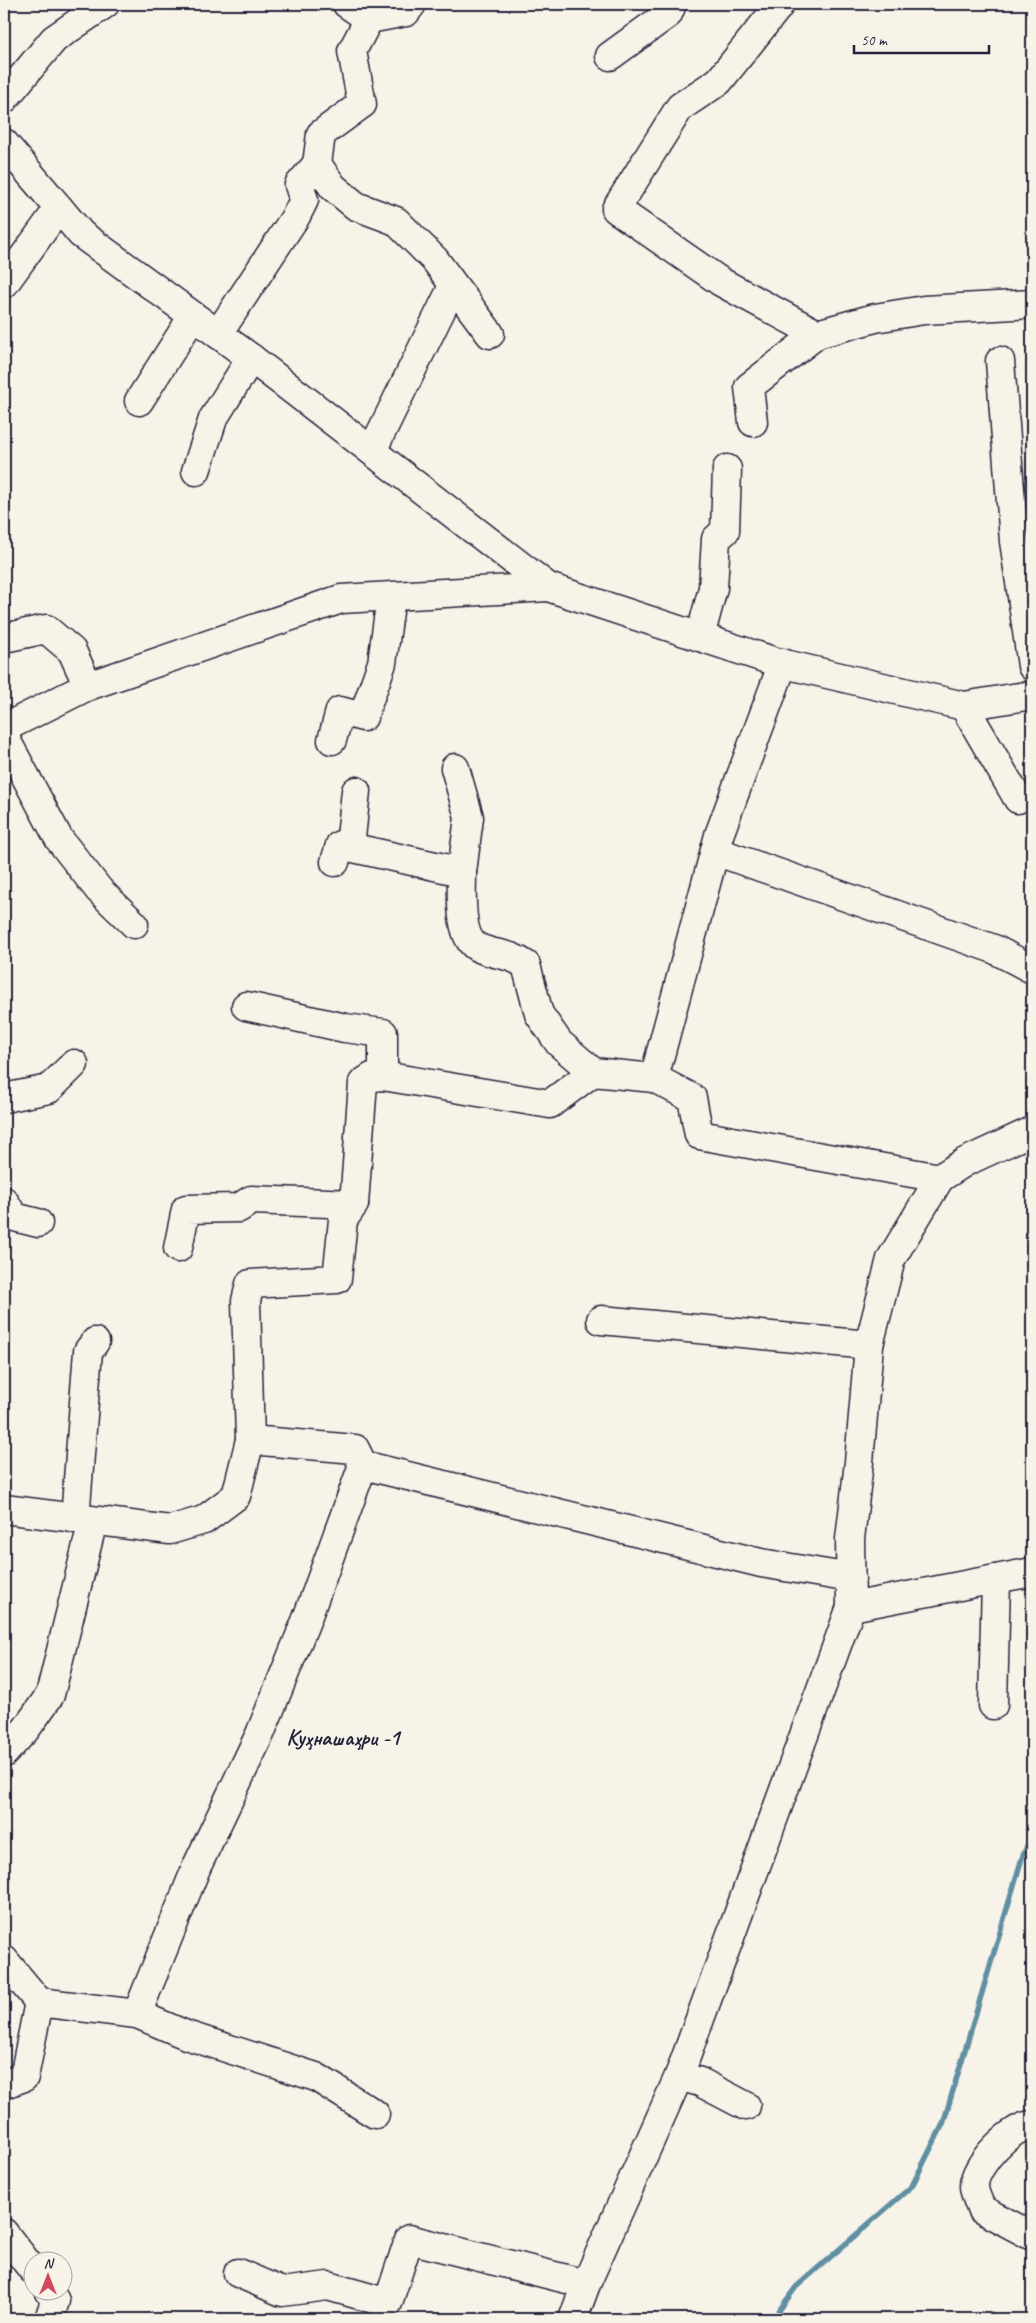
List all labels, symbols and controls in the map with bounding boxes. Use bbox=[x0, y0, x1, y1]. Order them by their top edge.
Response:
scale bar bbox=[854, 22, 988, 54]
text: 50 m bbox=[861, 31, 888, 50]
district label: Куҳнашаҳри -1 bbox=[287, 1724, 402, 1752]
north arrow bbox=[22, 2250, 72, 2300]
text: N bbox=[44, 2255, 55, 2272]

